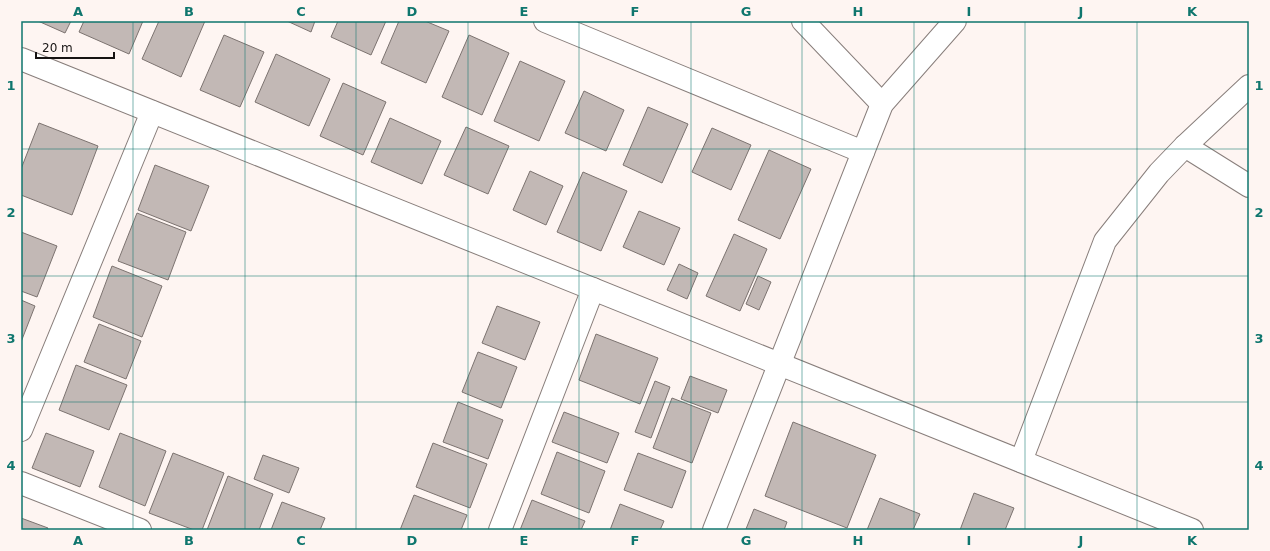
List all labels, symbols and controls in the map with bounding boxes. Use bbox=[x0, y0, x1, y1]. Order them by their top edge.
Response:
text: A bbox=[73, 4, 83, 19]
text: B bbox=[184, 4, 194, 19]
text: C bbox=[296, 4, 306, 19]
text: D bbox=[407, 4, 418, 19]
text: E bbox=[520, 4, 528, 19]
text: F bbox=[631, 4, 639, 19]
text: G bbox=[741, 4, 751, 19]
text: H bbox=[853, 4, 863, 19]
text: I bbox=[967, 4, 971, 19]
text: J bbox=[1078, 4, 1083, 19]
text: K bbox=[1187, 4, 1198, 19]
scale bar bbox=[36, 34, 114, 60]
text: 20 m bbox=[42, 41, 73, 55]
text: 1 bbox=[6, 78, 16, 93]
text: 1 bbox=[1254, 78, 1264, 93]
text: 2 bbox=[6, 205, 16, 220]
text: 2 bbox=[1254, 205, 1264, 220]
text: 3 bbox=[6, 331, 16, 346]
text: 3 bbox=[1254, 331, 1264, 346]
text: 4 bbox=[6, 458, 16, 473]
text: 4 bbox=[1254, 458, 1264, 473]
text: A bbox=[73, 533, 83, 548]
text: B bbox=[184, 533, 194, 548]
text: C bbox=[296, 533, 306, 548]
text: D bbox=[407, 533, 418, 548]
text: E bbox=[520, 533, 528, 548]
text: F bbox=[631, 533, 639, 548]
text: G bbox=[741, 533, 751, 548]
text: H bbox=[853, 533, 863, 548]
text: I bbox=[967, 533, 971, 548]
text: J bbox=[1078, 533, 1083, 548]
text: K bbox=[1187, 533, 1198, 548]

